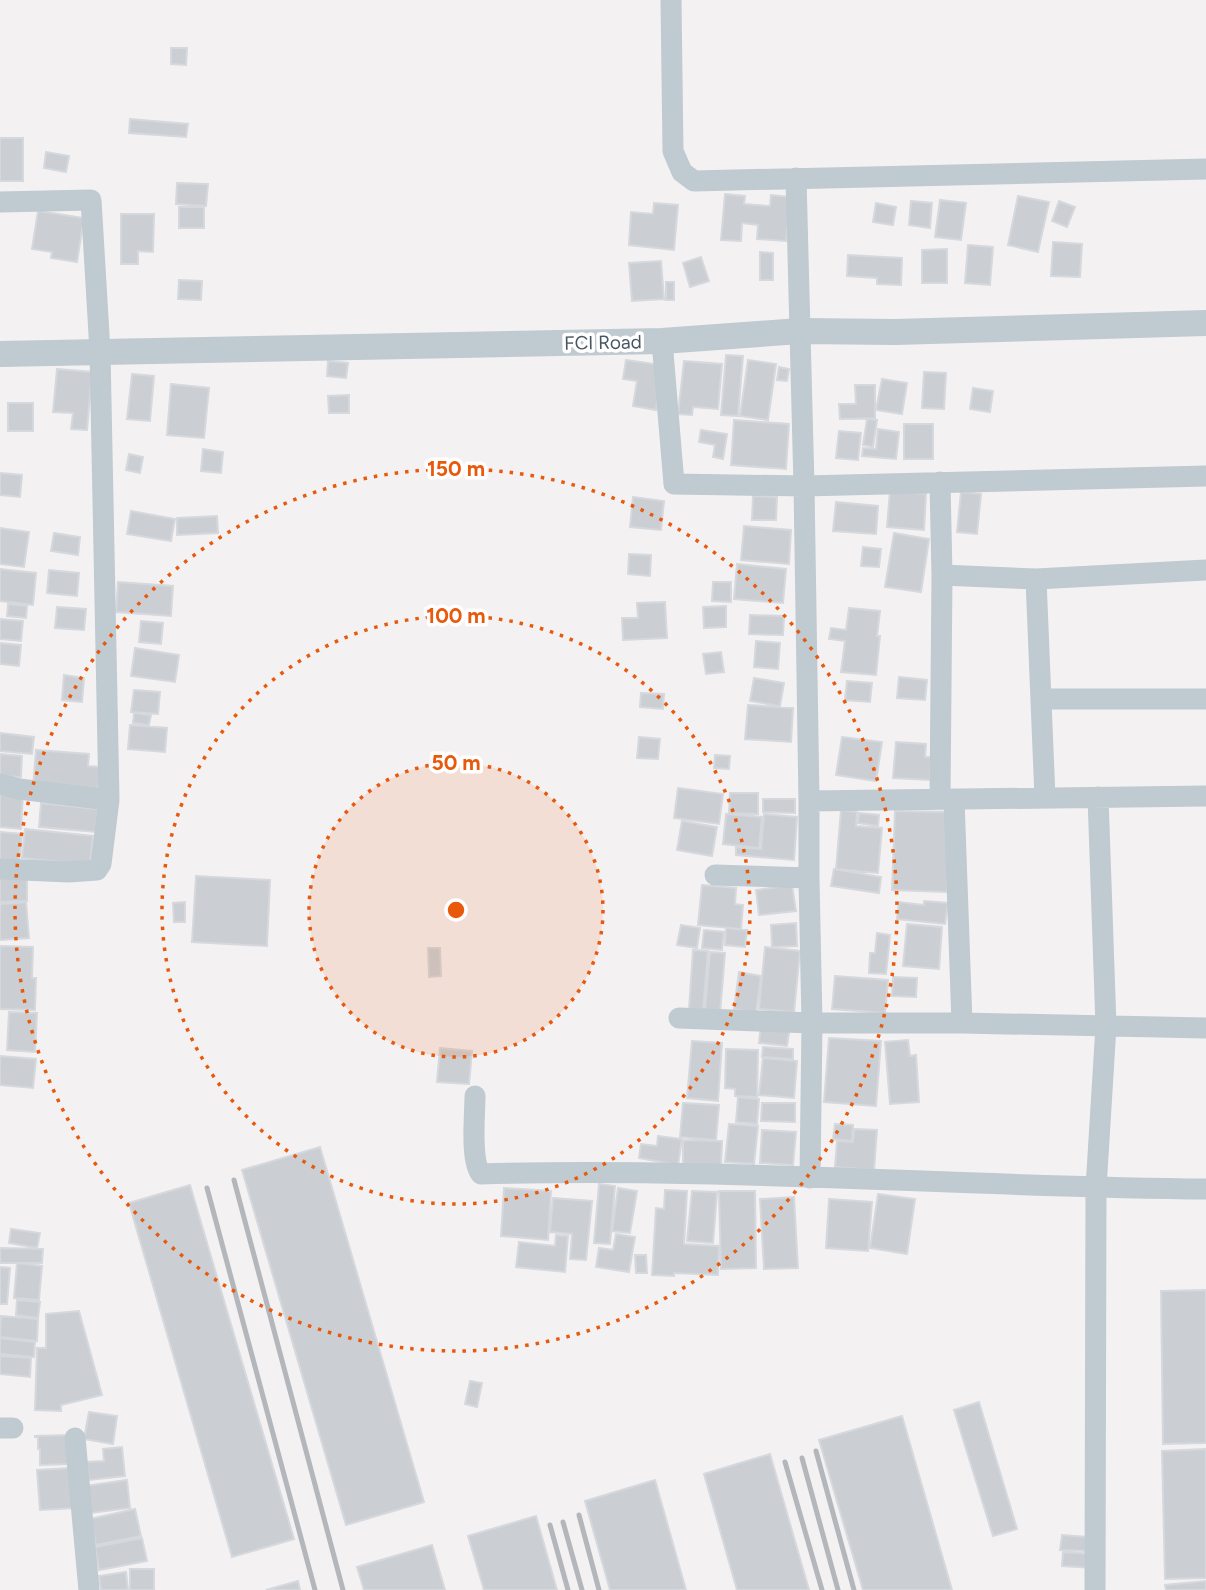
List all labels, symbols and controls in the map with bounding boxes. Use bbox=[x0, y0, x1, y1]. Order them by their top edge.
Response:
street label: FCI Road bbox=[564, 330, 642, 355]
text: 150 m bbox=[427, 456, 485, 481]
text: 100 m bbox=[426, 603, 486, 628]
text: 50 m bbox=[431, 750, 481, 775]
centre of rings bbox=[444, 898, 468, 922]

